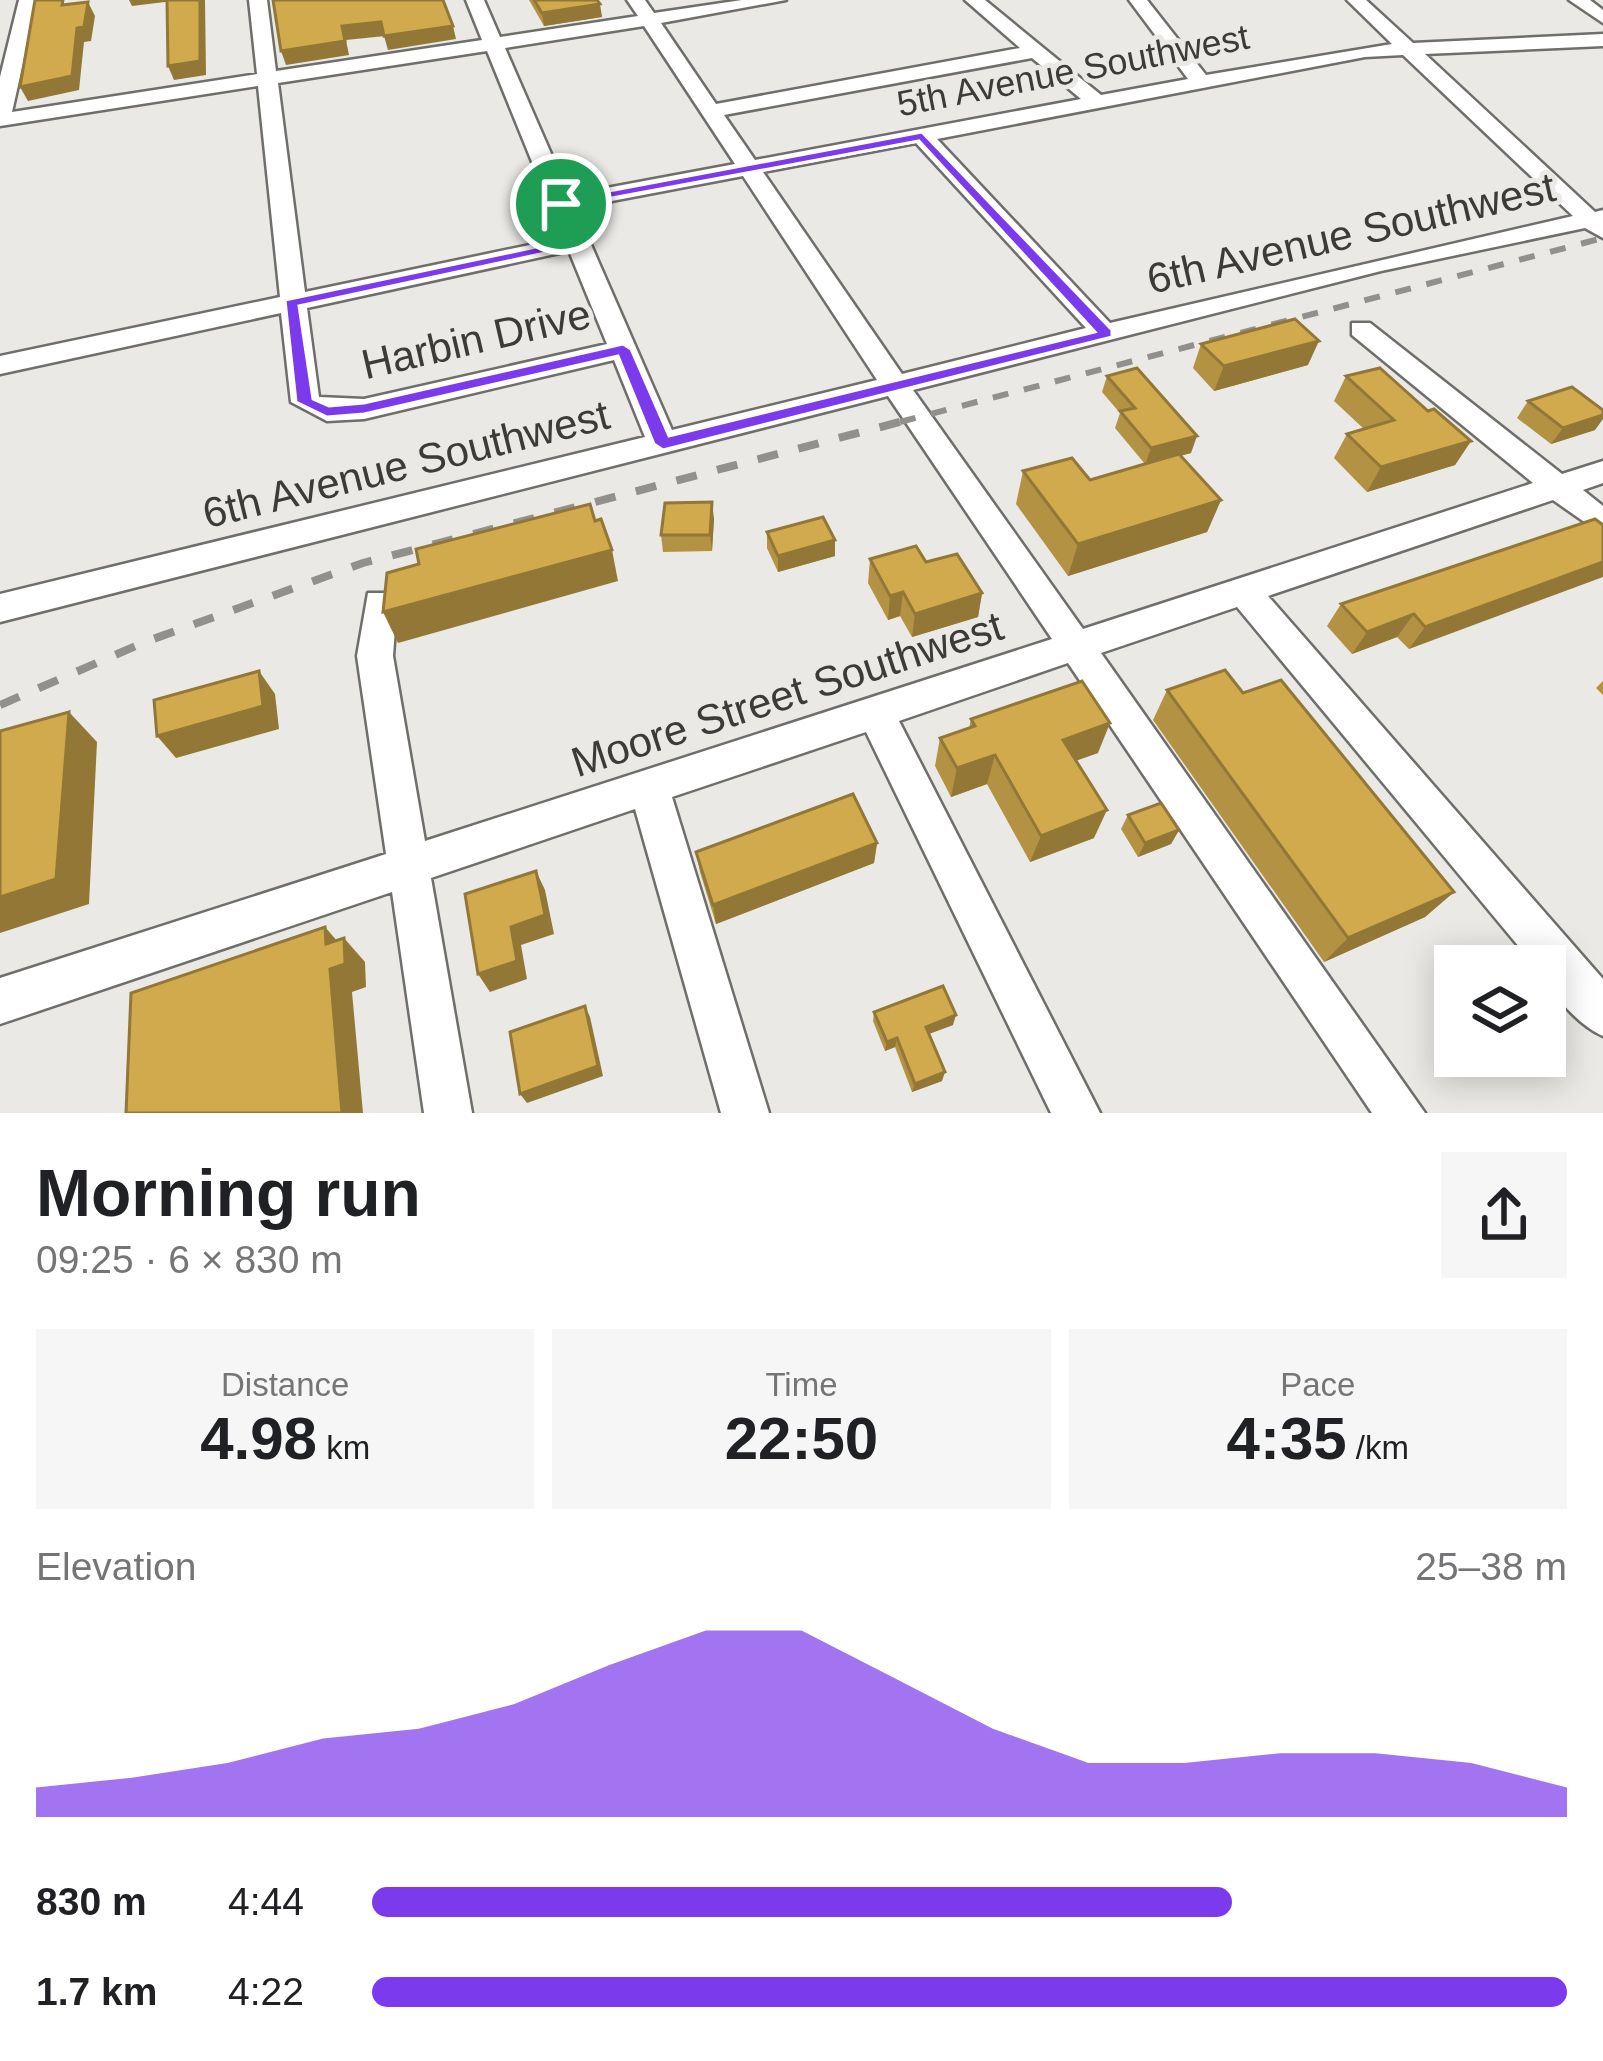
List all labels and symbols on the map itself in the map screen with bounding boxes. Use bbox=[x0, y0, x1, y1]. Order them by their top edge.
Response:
street label: 5th Avenue Southwest bbox=[894, 16, 1252, 124]
pin bbox=[510, 153, 612, 255]
street label: 6th Avenue Southwest bbox=[1142, 163, 1560, 303]
street label: Harbin Drive bbox=[357, 290, 595, 388]
street label: 6th Avenue Southwest bbox=[198, 391, 614, 537]
street label: Moore Street Southwest bbox=[565, 602, 1009, 786]

